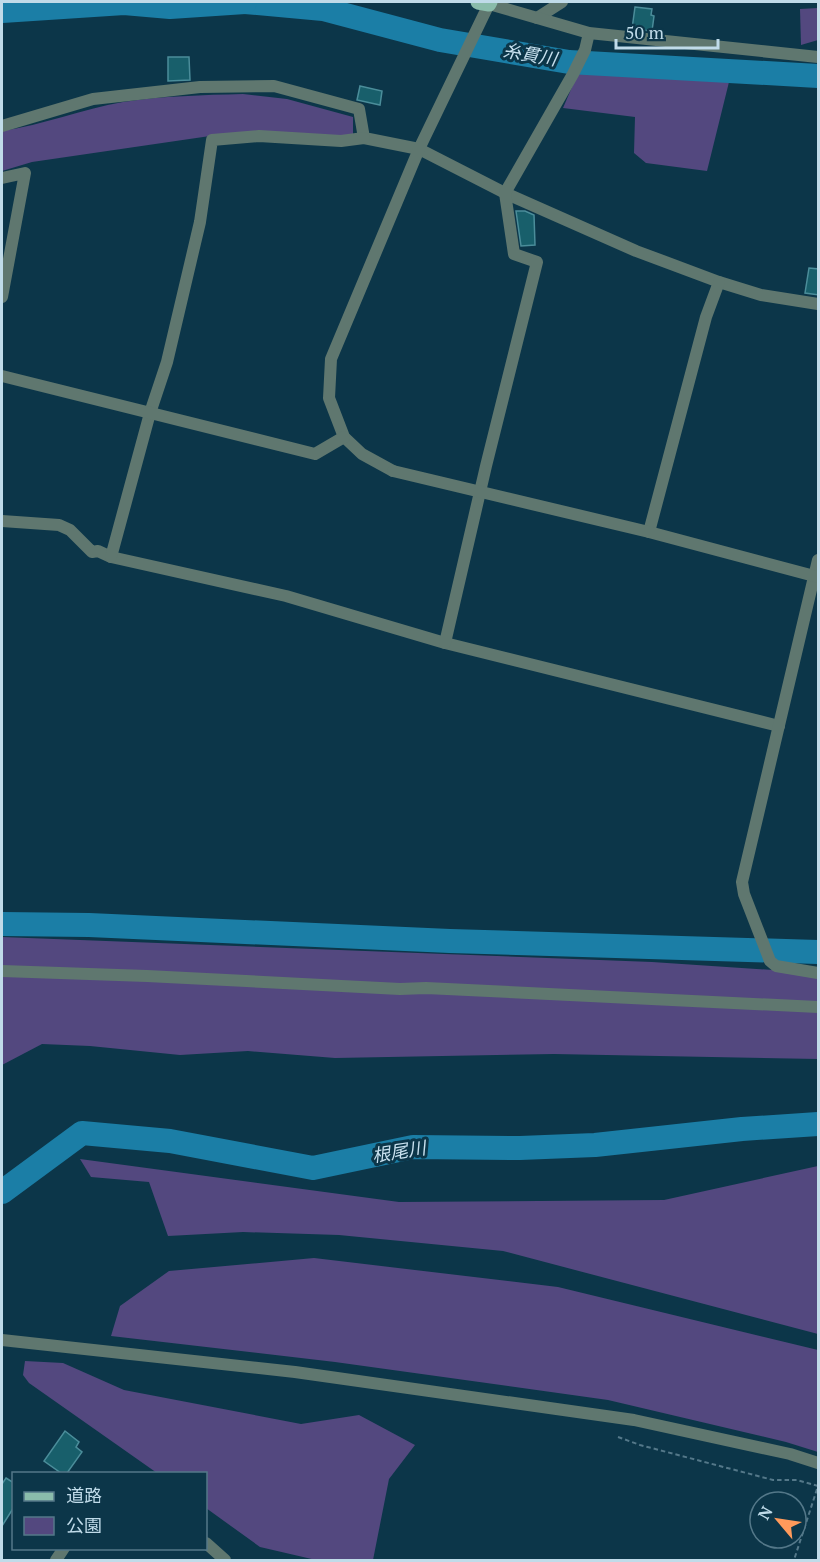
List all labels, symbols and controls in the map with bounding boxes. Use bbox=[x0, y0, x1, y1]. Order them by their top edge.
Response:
scale bar bbox=[616, 12, 718, 50]
text: 50 m bbox=[625, 20, 665, 44]
water label: 糸貫川 bbox=[502, 38, 561, 71]
water label: 根尾川 bbox=[370, 1135, 429, 1167]
legend bbox=[12, 1472, 207, 1550]
text: 道路 bbox=[66, 1483, 102, 1507]
north arrow bbox=[748, 1490, 808, 1550]
text: N bbox=[752, 1502, 777, 1523]
text: 公園 bbox=[66, 1513, 102, 1537]

